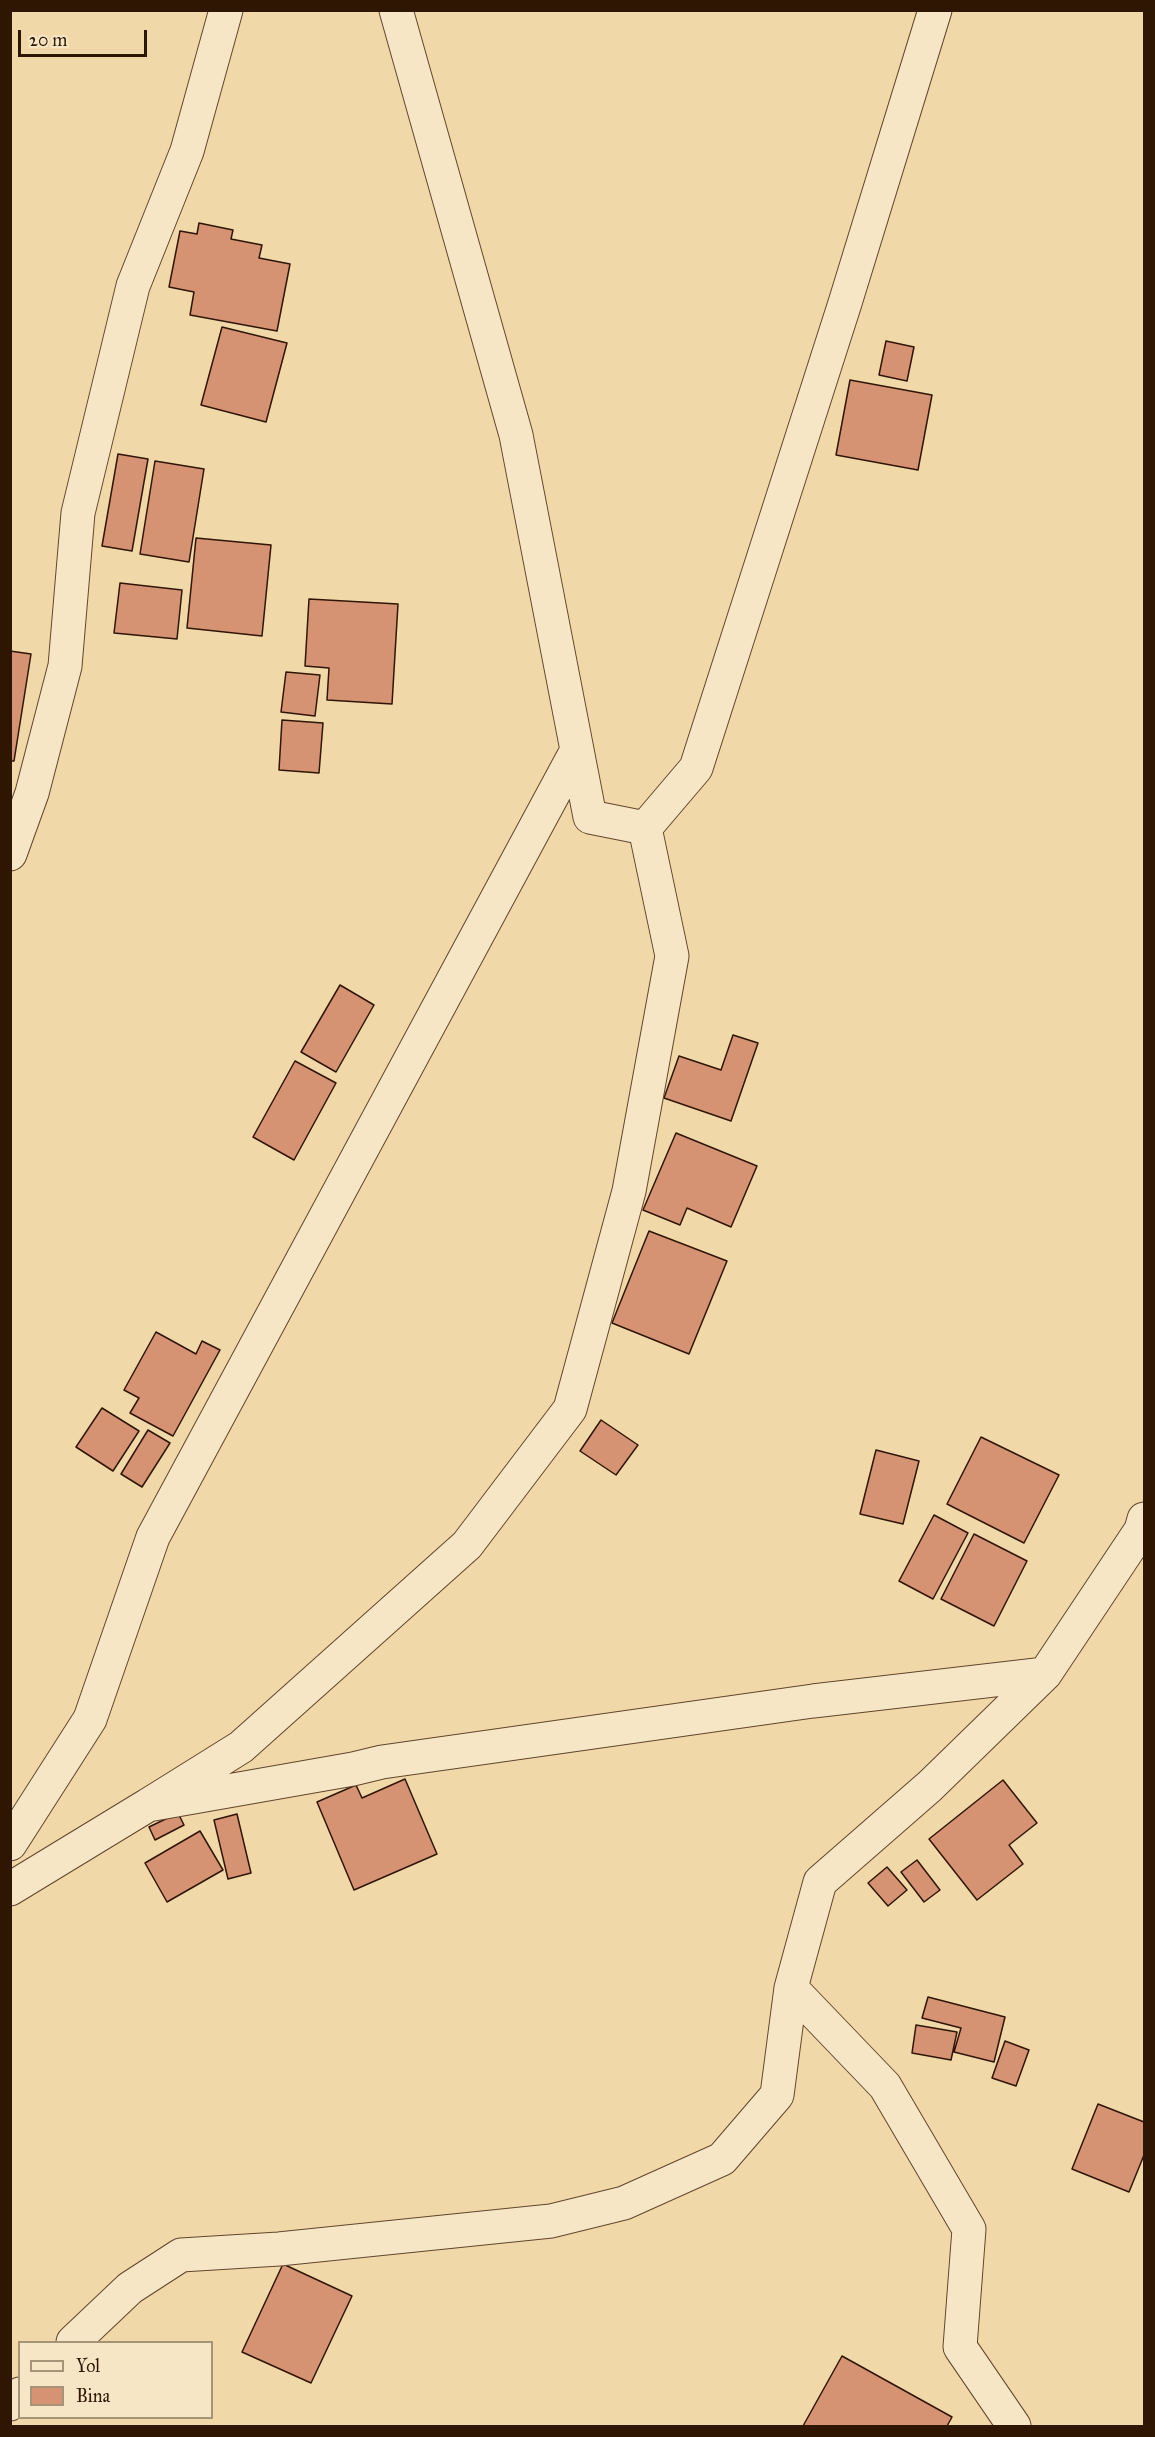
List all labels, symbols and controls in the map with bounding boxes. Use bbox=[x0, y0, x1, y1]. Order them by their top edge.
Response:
scale bar bbox=[21, 18, 150, 56]
text: 20 m bbox=[29, 29, 67, 51]
legend bbox=[18, 2341, 213, 2419]
text: Yol bbox=[76, 2355, 100, 2377]
text: Bina bbox=[76, 2385, 110, 2407]

